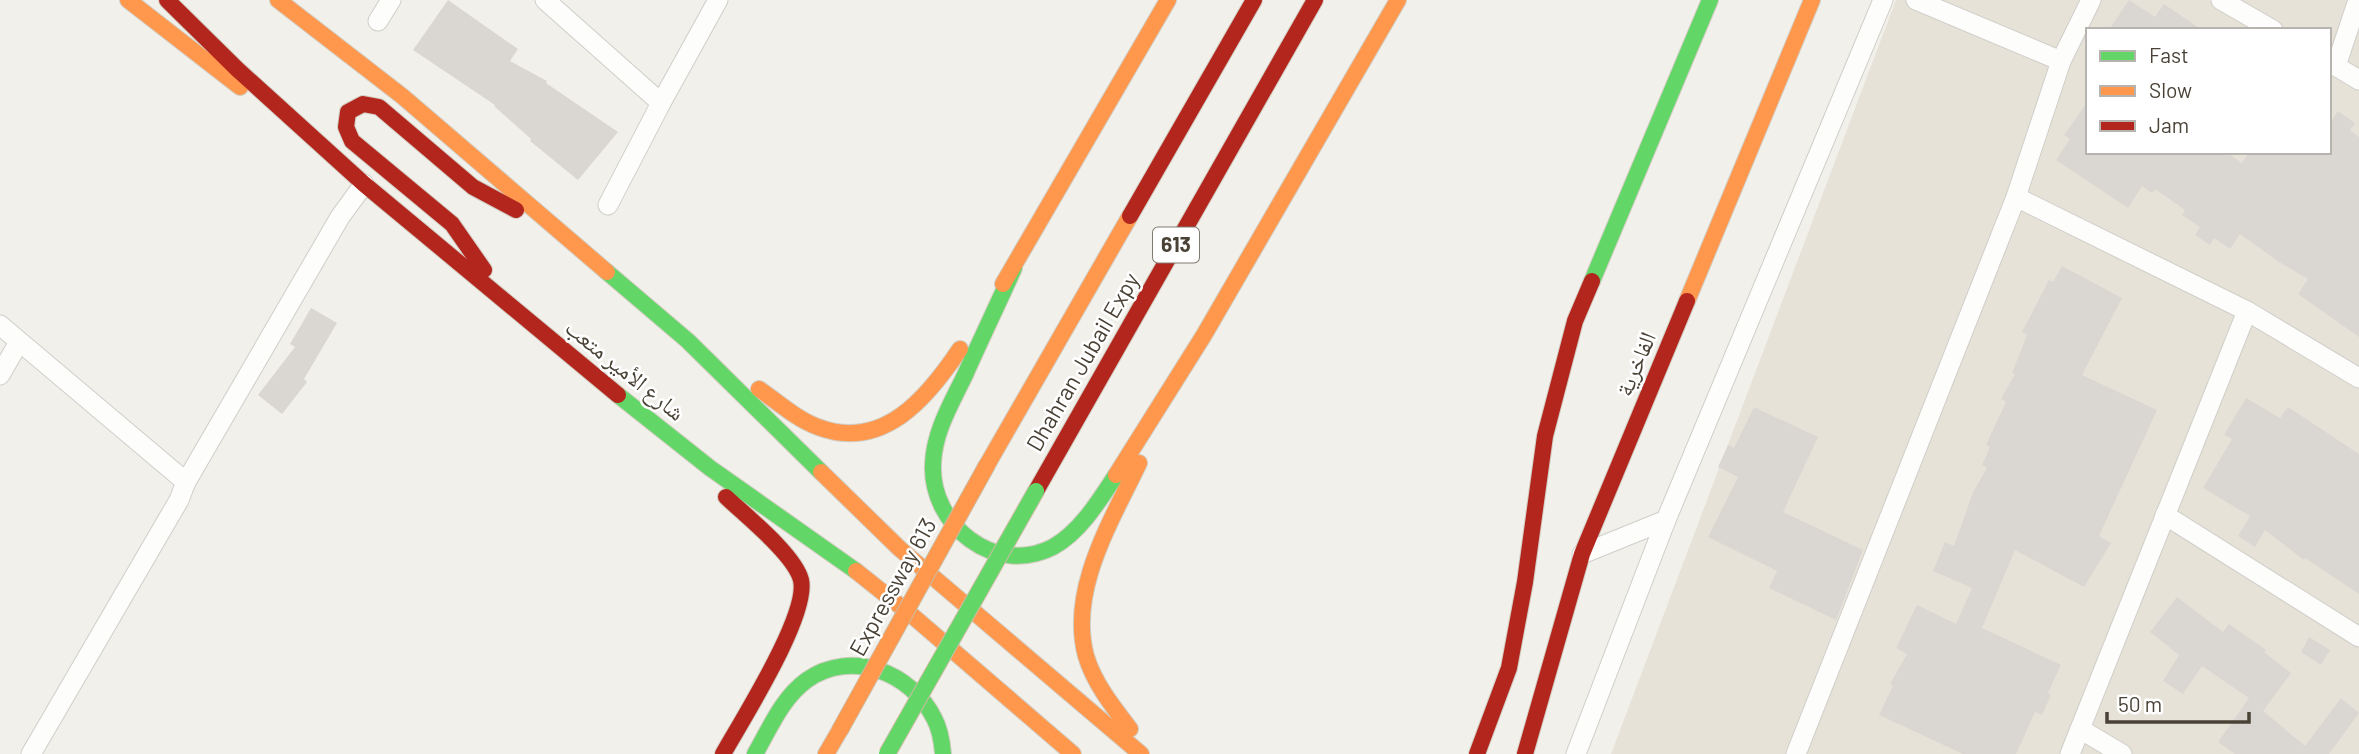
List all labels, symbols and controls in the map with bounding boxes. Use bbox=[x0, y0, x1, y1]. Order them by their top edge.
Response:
legend bbox=[2086, 28, 2331, 154]
text: Fast bbox=[2149, 42, 2189, 67]
text: Slow bbox=[2149, 77, 2192, 102]
text: Jam bbox=[2149, 112, 2189, 137]
road number: 613 bbox=[1153, 228, 1199, 262]
street label: Dhahran Jubail Expy bbox=[1020, 267, 1145, 456]
street label: شارع الأمير متعب bbox=[559, 313, 691, 427]
street label: الفاخرية bbox=[1609, 327, 1661, 400]
street label: Expressway 613 bbox=[843, 513, 942, 660]
scale bar bbox=[2107, 680, 2249, 724]
text: 50 m bbox=[2118, 691, 2162, 716]

